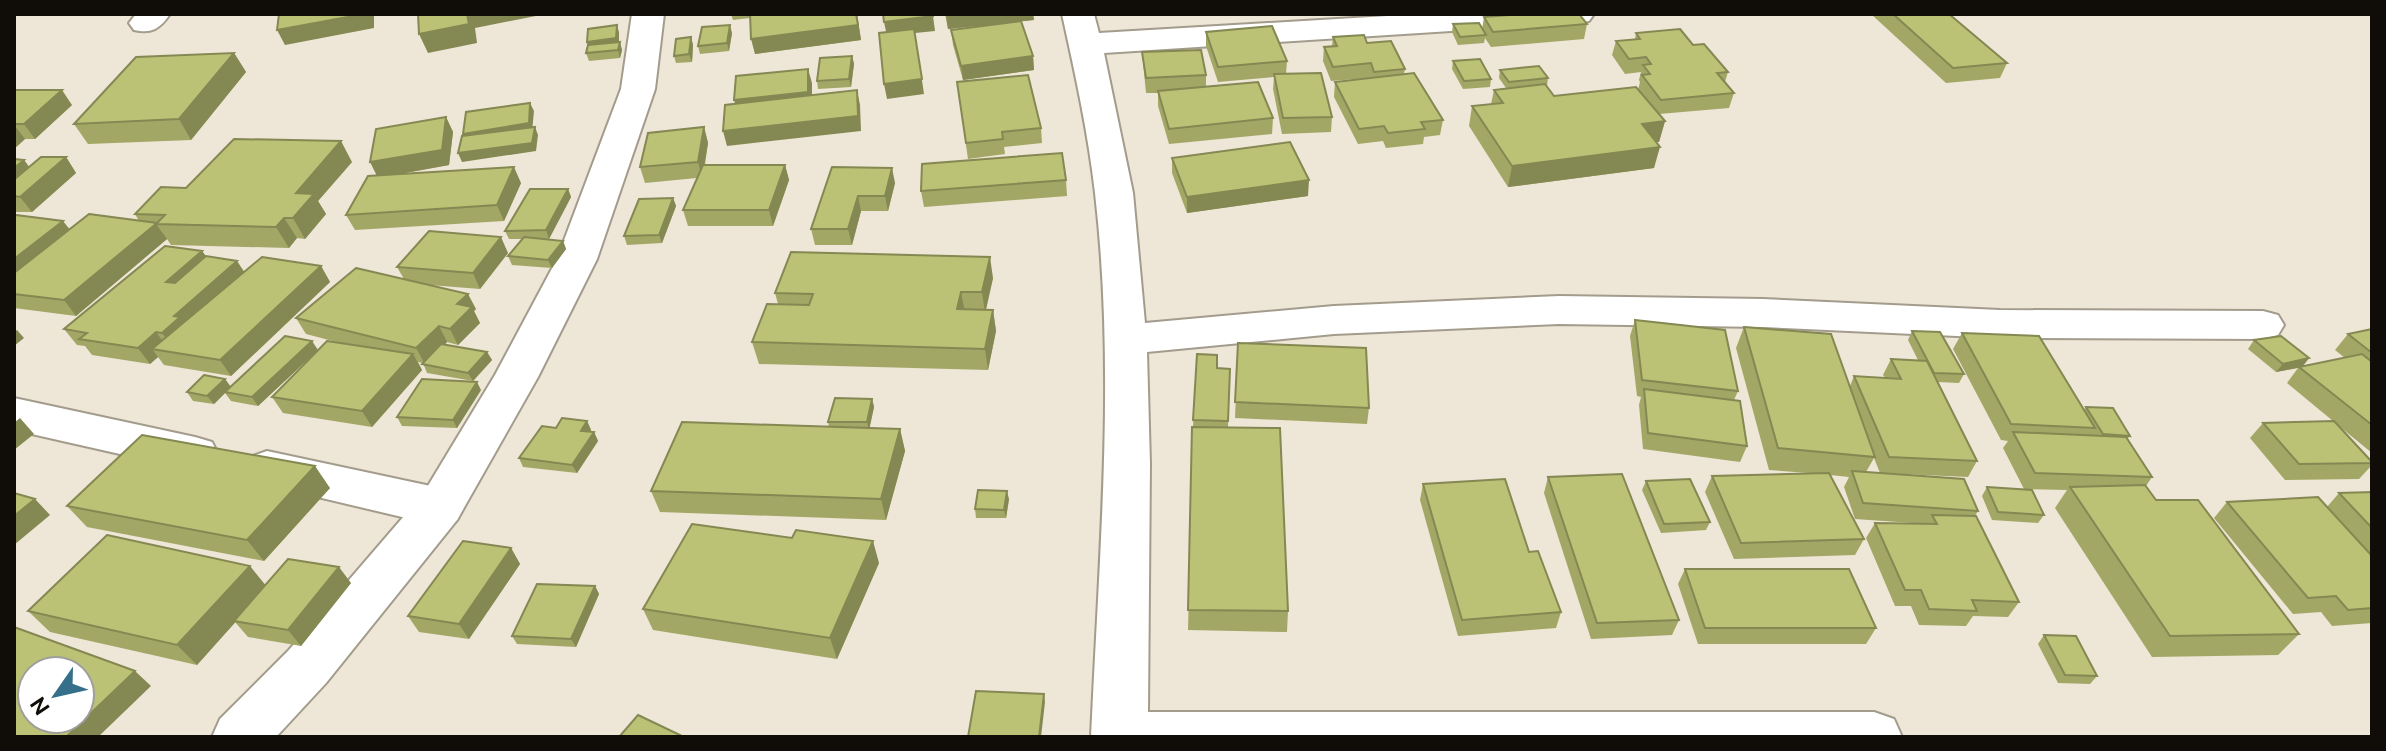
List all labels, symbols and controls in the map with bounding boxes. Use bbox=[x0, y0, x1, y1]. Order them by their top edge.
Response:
north arrow bbox=[16, 655, 96, 735]
text: N bbox=[24, 693, 54, 720]

